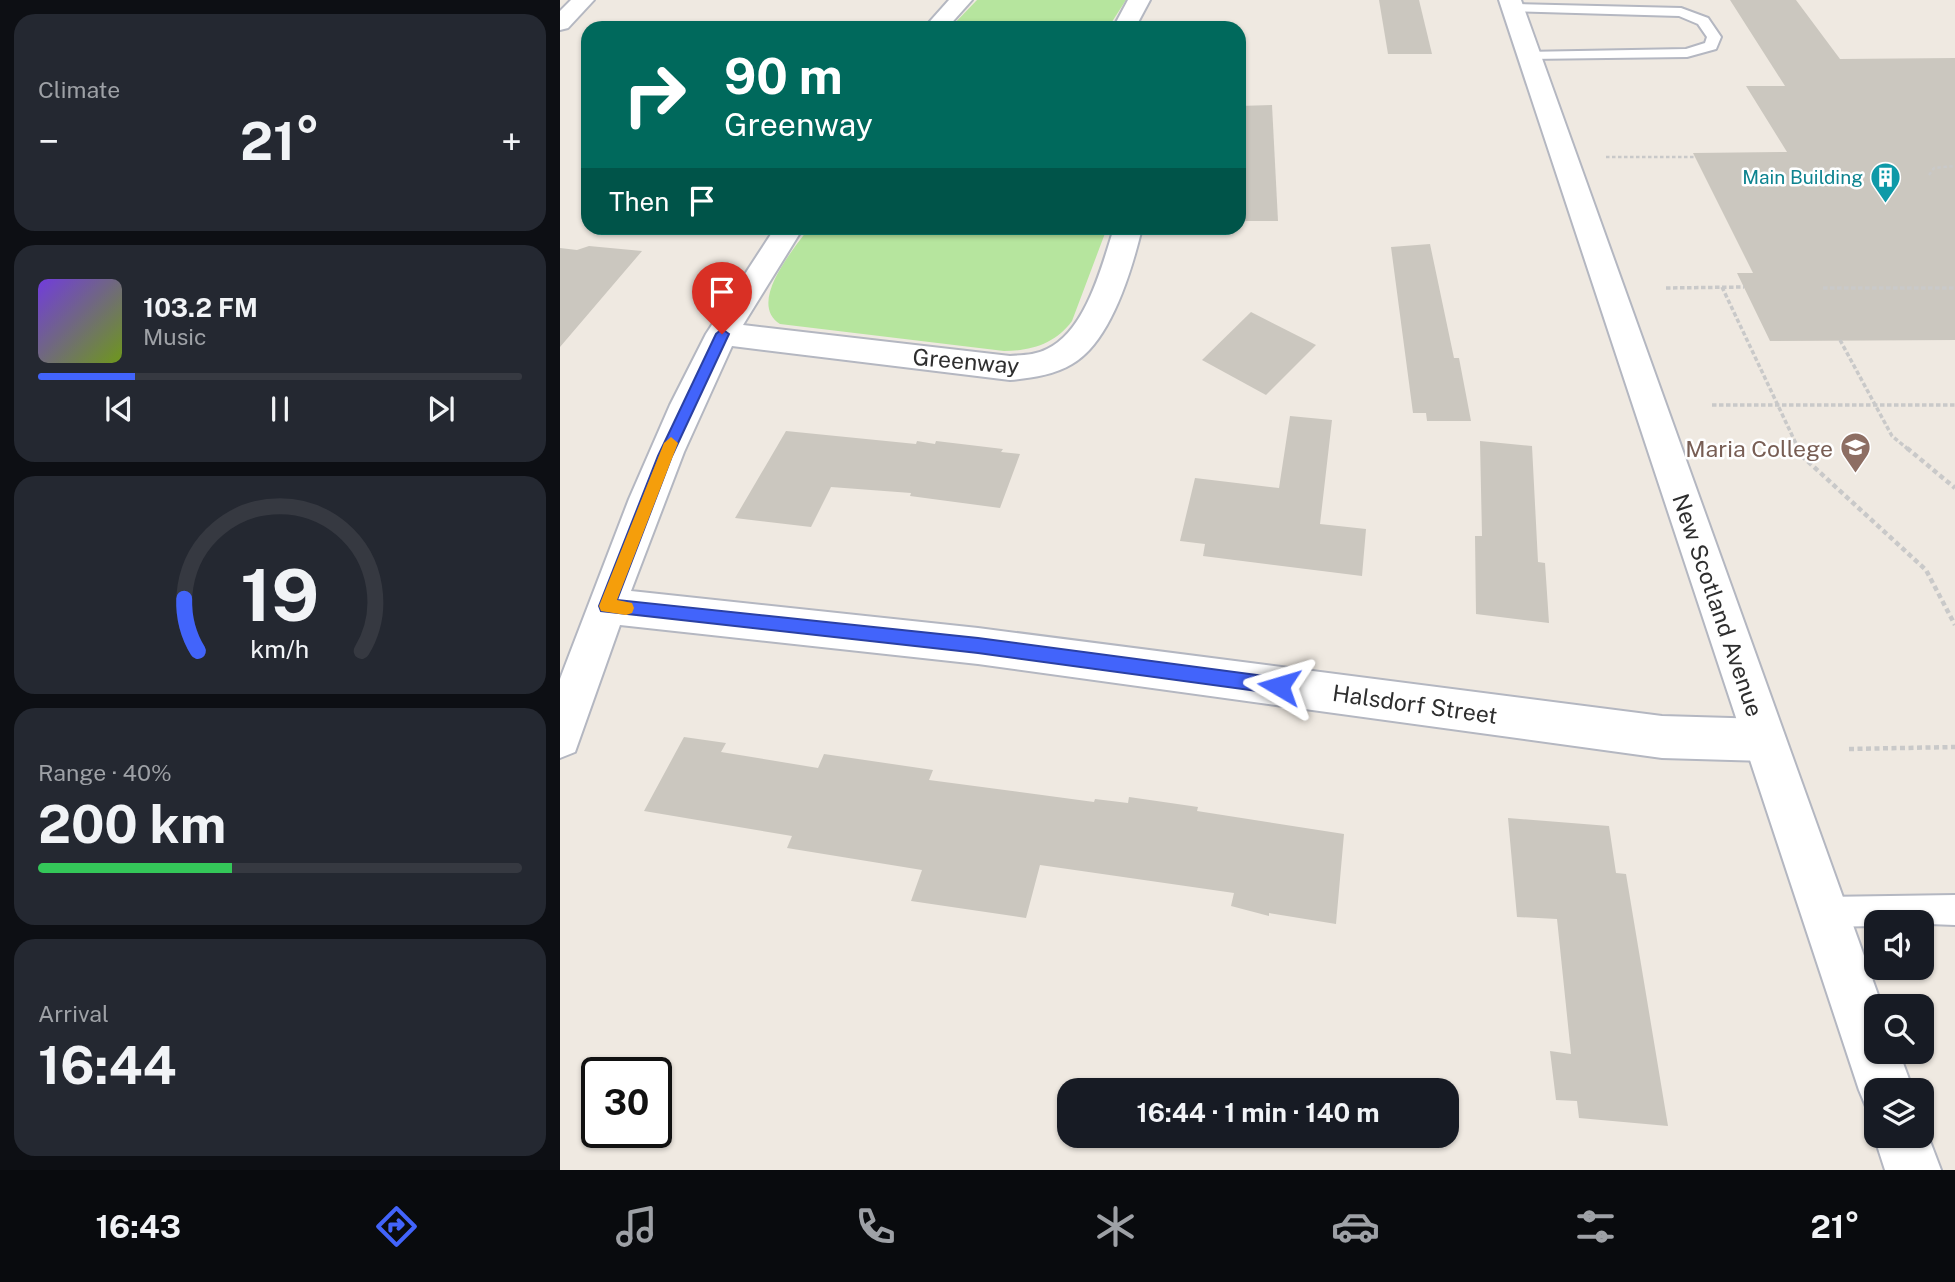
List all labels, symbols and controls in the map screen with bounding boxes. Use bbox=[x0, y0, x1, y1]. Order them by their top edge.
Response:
text: 90 m bbox=[724, 47, 843, 105]
icon: right bbox=[609, 49, 700, 140]
text: Climate bbox=[38, 76, 120, 103]
text: Greenway bbox=[724, 106, 873, 143]
text: 21° bbox=[240, 111, 320, 172]
text: − bbox=[38, 119, 59, 164]
text: + bbox=[501, 119, 522, 164]
building icon: Main Building bbox=[1869, 160, 1903, 204]
place label: Main Building bbox=[1742, 166, 1863, 188]
icon: arrive bbox=[683, 182, 721, 220]
text: Then bbox=[609, 186, 669, 217]
pin bbox=[692, 262, 752, 334]
icon: arrive bbox=[703, 273, 741, 311]
text: 103.2 FM bbox=[143, 292, 258, 323]
text: Music bbox=[143, 323, 207, 350]
street label: Greenway bbox=[912, 343, 1020, 379]
icon: previous bbox=[100, 390, 138, 428]
icon: pause bbox=[261, 390, 299, 428]
icon: next bbox=[422, 390, 460, 428]
school or university icon: Maria College bbox=[1839, 431, 1873, 475]
place label: Maria College bbox=[1685, 435, 1833, 462]
street label: New Scotland Avenue bbox=[1667, 490, 1769, 720]
text: 19 bbox=[240, 552, 320, 637]
text: km/h bbox=[251, 634, 309, 664]
position arrow bbox=[1242, 649, 1316, 723]
street label: Halsdorf Street bbox=[1331, 679, 1499, 729]
text: Range · 40% bbox=[38, 759, 172, 786]
text: 200 km bbox=[38, 794, 226, 855]
map controls bbox=[1864, 910, 1934, 1148]
button: sound bbox=[1864, 910, 1934, 980]
button: search bbox=[1864, 994, 1934, 1064]
text: Arrival bbox=[38, 1000, 109, 1027]
text: 16:44 bbox=[38, 1035, 177, 1096]
speed limit sign: 30 bbox=[581, 1057, 672, 1148]
button: layers bbox=[1864, 1078, 1934, 1148]
text: 16:44 · 1 min · 140 m bbox=[1137, 1097, 1379, 1128]
icon: directions bbox=[372, 1202, 421, 1251]
icon: music bbox=[612, 1202, 661, 1251]
icon: phone bbox=[851, 1202, 900, 1251]
icon: climate bbox=[1091, 1202, 1140, 1251]
icon: car bbox=[1331, 1202, 1380, 1251]
icon: filters bbox=[1571, 1202, 1620, 1251]
text: 16:43 bbox=[95, 1208, 181, 1245]
text: 21° bbox=[1810, 1208, 1860, 1245]

